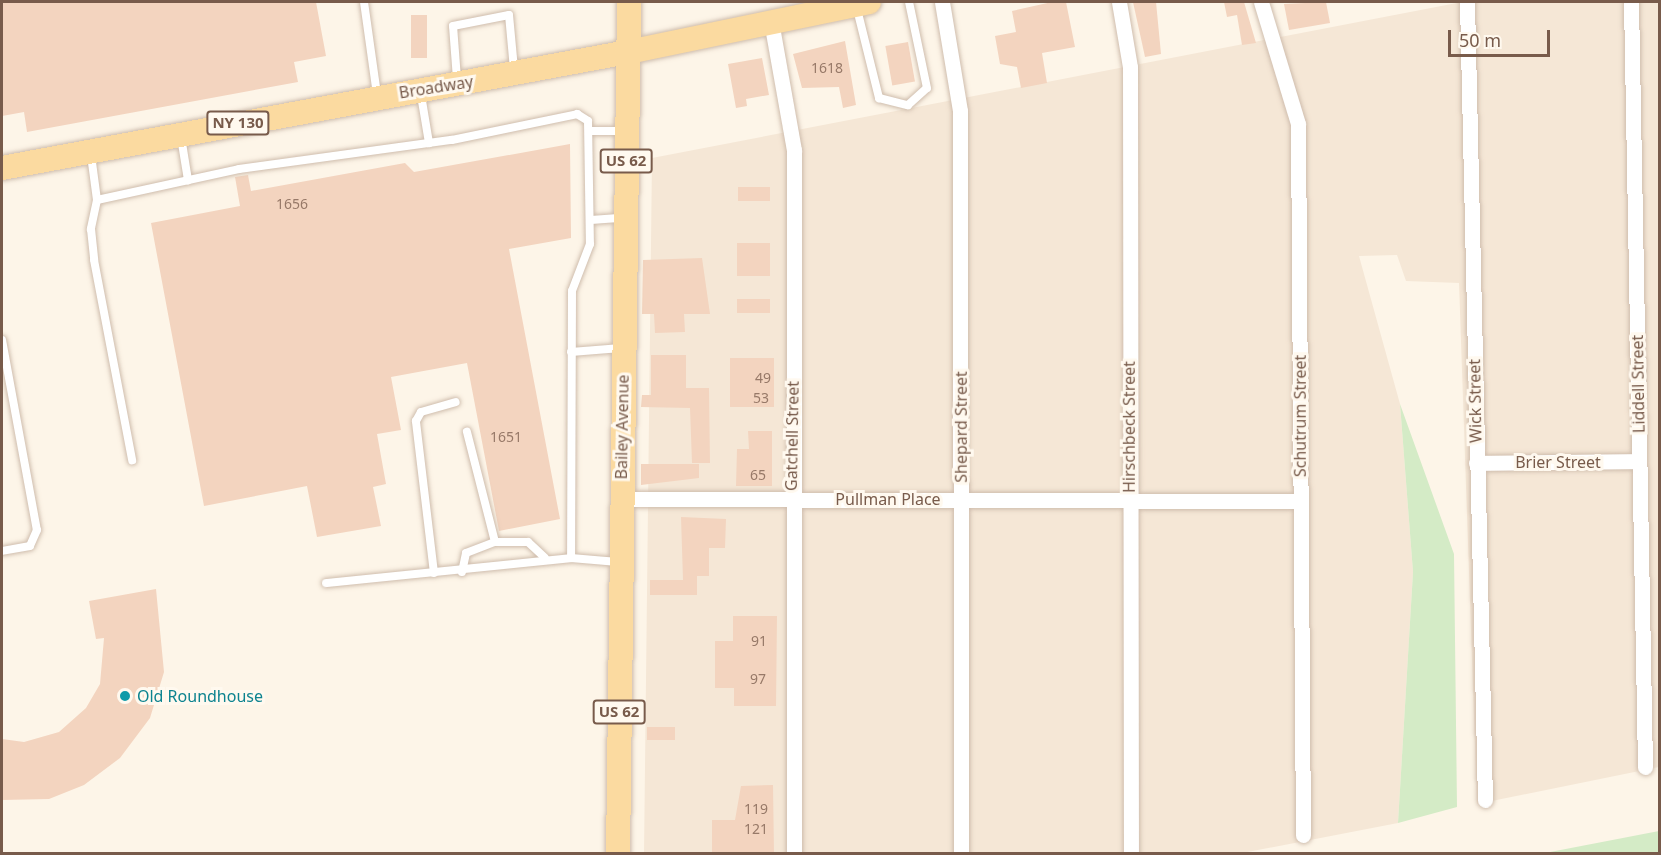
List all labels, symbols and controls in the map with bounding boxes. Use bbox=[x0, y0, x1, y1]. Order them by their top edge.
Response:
scale bar bbox=[1451, 18, 1553, 56]
text: 50 m bbox=[1459, 28, 1501, 52]
house number: 1618 bbox=[811, 60, 843, 76]
street label: Broadway bbox=[398, 72, 474, 102]
road number: NY 130 bbox=[205, 111, 271, 135]
road number: US 62 bbox=[599, 149, 653, 173]
house number: 1656 bbox=[276, 196, 308, 212]
street label: Liddell Street bbox=[1628, 335, 1648, 433]
street label: Schutrum Street bbox=[1290, 355, 1310, 477]
street label: Wick Street bbox=[1465, 359, 1485, 443]
street label: Hirschbeck Street bbox=[1119, 361, 1139, 493]
house number: 49 bbox=[755, 370, 771, 386]
street label: Shepard Street bbox=[951, 371, 971, 483]
street label: Bailey Avenue bbox=[611, 374, 633, 480]
street label: Gatchell Street bbox=[781, 381, 803, 491]
house number: 53 bbox=[753, 390, 769, 406]
house number: 1651 bbox=[490, 429, 522, 445]
street label: Brier Street bbox=[1515, 452, 1601, 472]
house number: 65 bbox=[750, 467, 766, 483]
street label: Pullman Place bbox=[835, 489, 941, 509]
house number: 91 bbox=[751, 633, 767, 649]
house number: 97 bbox=[750, 671, 766, 687]
place label: Old Roundhouse bbox=[137, 686, 263, 706]
marker: Old Roundhouse bbox=[118, 689, 132, 703]
road number: US 62 bbox=[592, 700, 646, 724]
house number: 119 bbox=[744, 801, 768, 817]
house number: 121 bbox=[744, 821, 768, 837]

